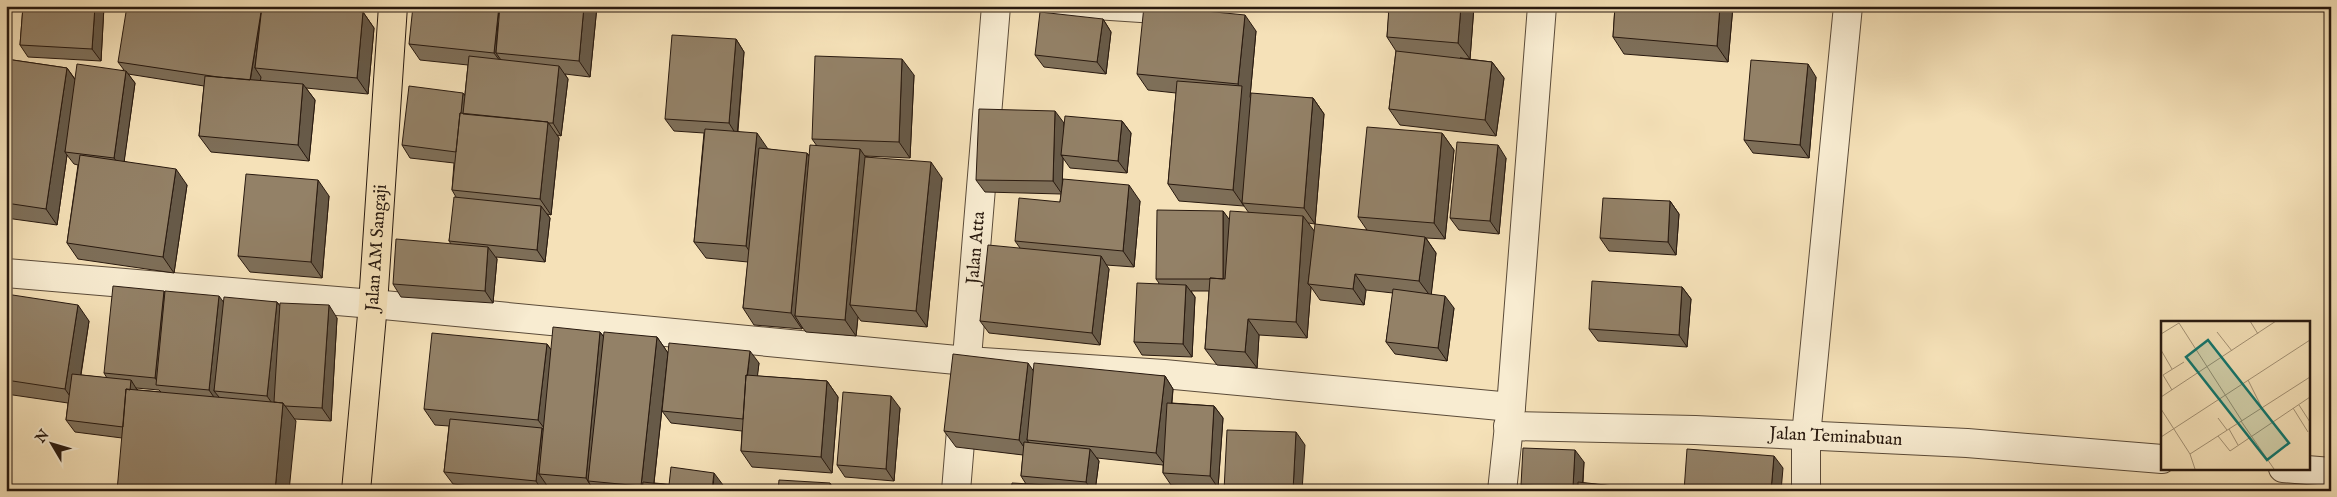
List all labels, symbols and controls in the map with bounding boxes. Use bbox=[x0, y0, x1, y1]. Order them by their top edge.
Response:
street label: Jalan AM Sangaji bbox=[361, 183, 393, 314]
street label: Jalan Atta bbox=[961, 210, 991, 287]
inset map bbox=[2161, 321, 2310, 470]
north arrow bbox=[28, 420, 78, 470]
street label: Jalan Teminabuan bbox=[1767, 422, 1903, 451]
text: N bbox=[31, 426, 53, 448]

